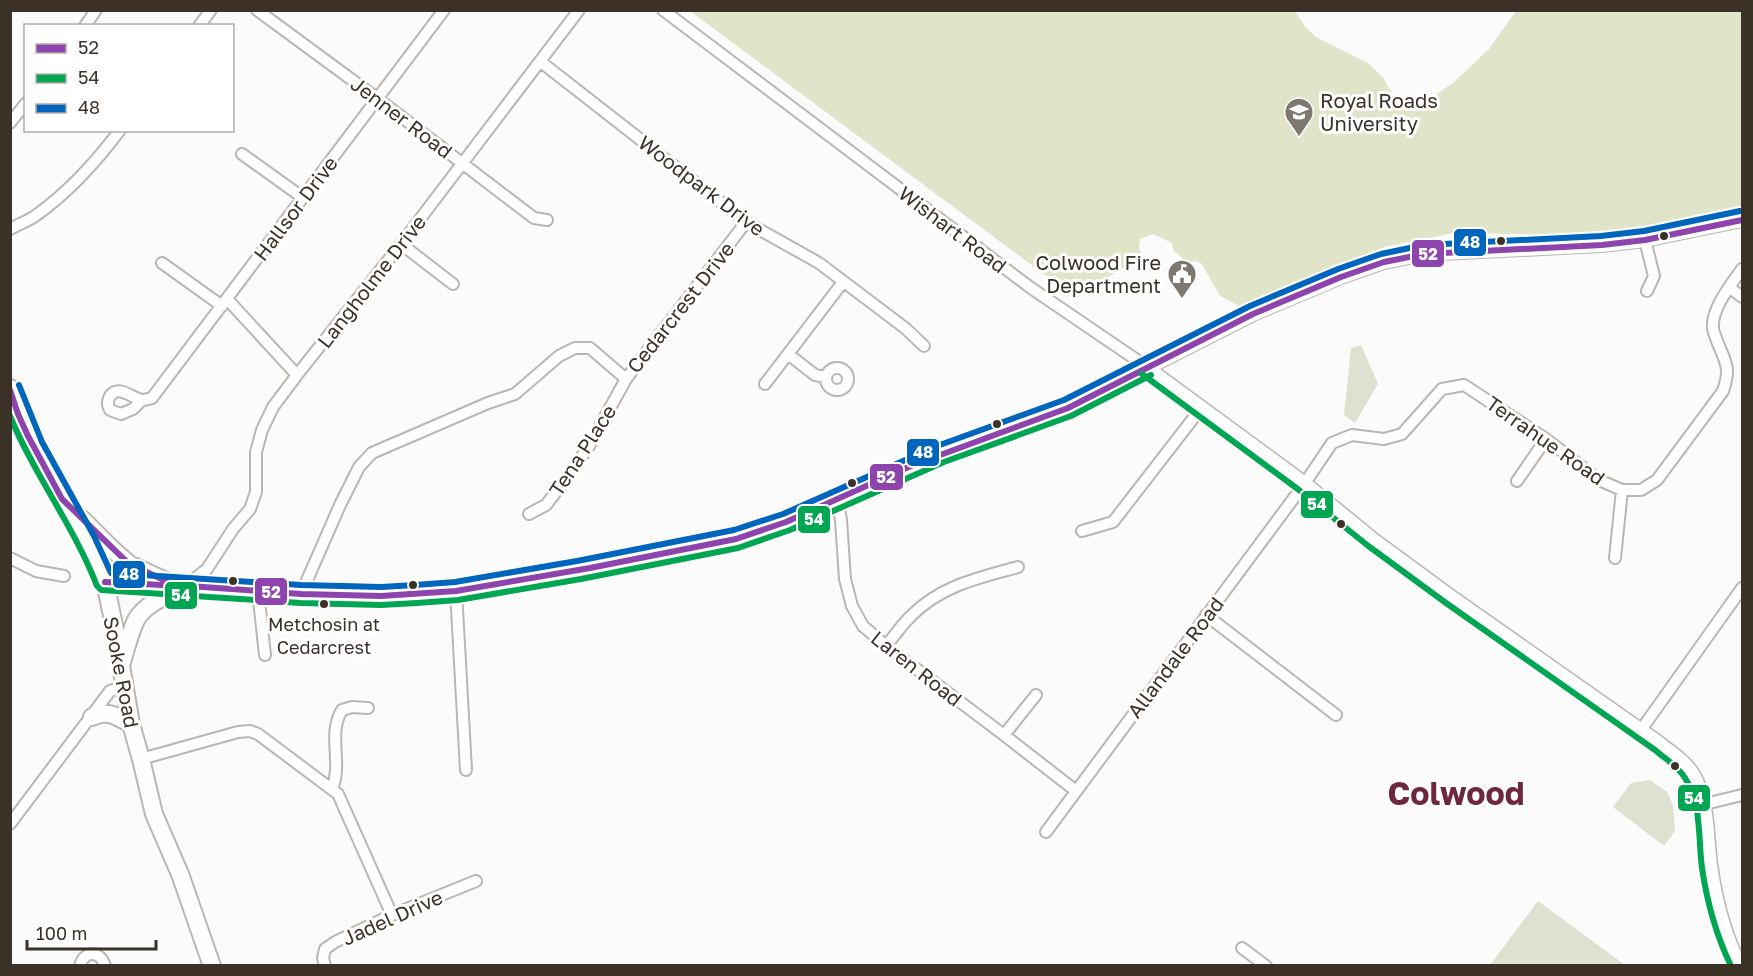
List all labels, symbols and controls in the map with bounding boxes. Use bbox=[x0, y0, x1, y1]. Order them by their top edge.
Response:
legend bbox=[24, 24, 234, 132]
text: 52 bbox=[78, 36, 99, 58]
text: 54 bbox=[78, 66, 99, 88]
street label: Jenner Road bbox=[347, 71, 457, 163]
place label: Royal Roads University bbox=[1320, 88, 1438, 135]
text: 48 bbox=[78, 96, 100, 118]
school or university icon: Royal Roads University bbox=[1283, 96, 1315, 138]
street label: Woodpark Drive bbox=[634, 130, 770, 240]
street label: Hallsor Drive bbox=[248, 151, 342, 265]
street label: Wishart Road bbox=[894, 181, 1012, 277]
street label: Langholme Drive bbox=[312, 210, 430, 352]
line badge: 48 bbox=[1453, 228, 1487, 257]
unlabelled marker bbox=[1658, 230, 1670, 242]
text: 48 bbox=[1460, 232, 1480, 252]
unlabelled marker bbox=[1495, 235, 1507, 247]
street label: Cedarcrest Drive bbox=[621, 237, 739, 377]
line badge: 52 bbox=[1411, 239, 1445, 268]
text: 52 bbox=[1418, 244, 1438, 264]
place label: Colwood Fire Department bbox=[1035, 250, 1161, 297]
public building icon: Colwood Fire Department bbox=[1166, 258, 1198, 300]
street label: Terrahue Road bbox=[1482, 390, 1610, 490]
street label: Tena Place bbox=[544, 400, 620, 500]
unlabelled marker bbox=[991, 418, 1003, 430]
line badge: 48 bbox=[906, 438, 940, 467]
text: 48 bbox=[913, 442, 933, 462]
line badge: 52 bbox=[869, 463, 904, 491]
text: 52 bbox=[876, 467, 896, 487]
unlabelled marker bbox=[846, 477, 858, 489]
line badge: 54 bbox=[1300, 490, 1334, 519]
text: 54 bbox=[1307, 494, 1327, 514]
line badge: 54 bbox=[797, 505, 831, 534]
text: 54 bbox=[804, 509, 824, 529]
unlabelled marker bbox=[1335, 518, 1347, 530]
line badge: 48 bbox=[112, 560, 146, 589]
text: 48 bbox=[119, 564, 139, 584]
unlabelled marker bbox=[227, 575, 239, 587]
line badge: 52 bbox=[254, 577, 288, 606]
unlabelled marker bbox=[407, 579, 419, 591]
line badge: 54 bbox=[164, 581, 198, 610]
text: 52 bbox=[261, 582, 281, 602]
text: 54 bbox=[171, 585, 191, 605]
street label: Allandale Road bbox=[1122, 592, 1228, 722]
marker: Metchosin at Cedarcrest bbox=[318, 598, 330, 610]
place label: Metchosin at Cedarcrest bbox=[268, 613, 380, 658]
street label: Sooke Road bbox=[99, 614, 145, 730]
street label: Laren Road bbox=[867, 625, 967, 711]
unlabelled marker bbox=[1669, 760, 1681, 772]
district label: Colwood bbox=[1388, 774, 1524, 812]
line badge: 54 bbox=[1677, 784, 1711, 812]
text: 54 bbox=[1684, 788, 1704, 808]
street label: Jadel Drive bbox=[338, 884, 446, 950]
scale bar bbox=[27, 913, 156, 951]
text: 100 m bbox=[36, 922, 87, 944]

